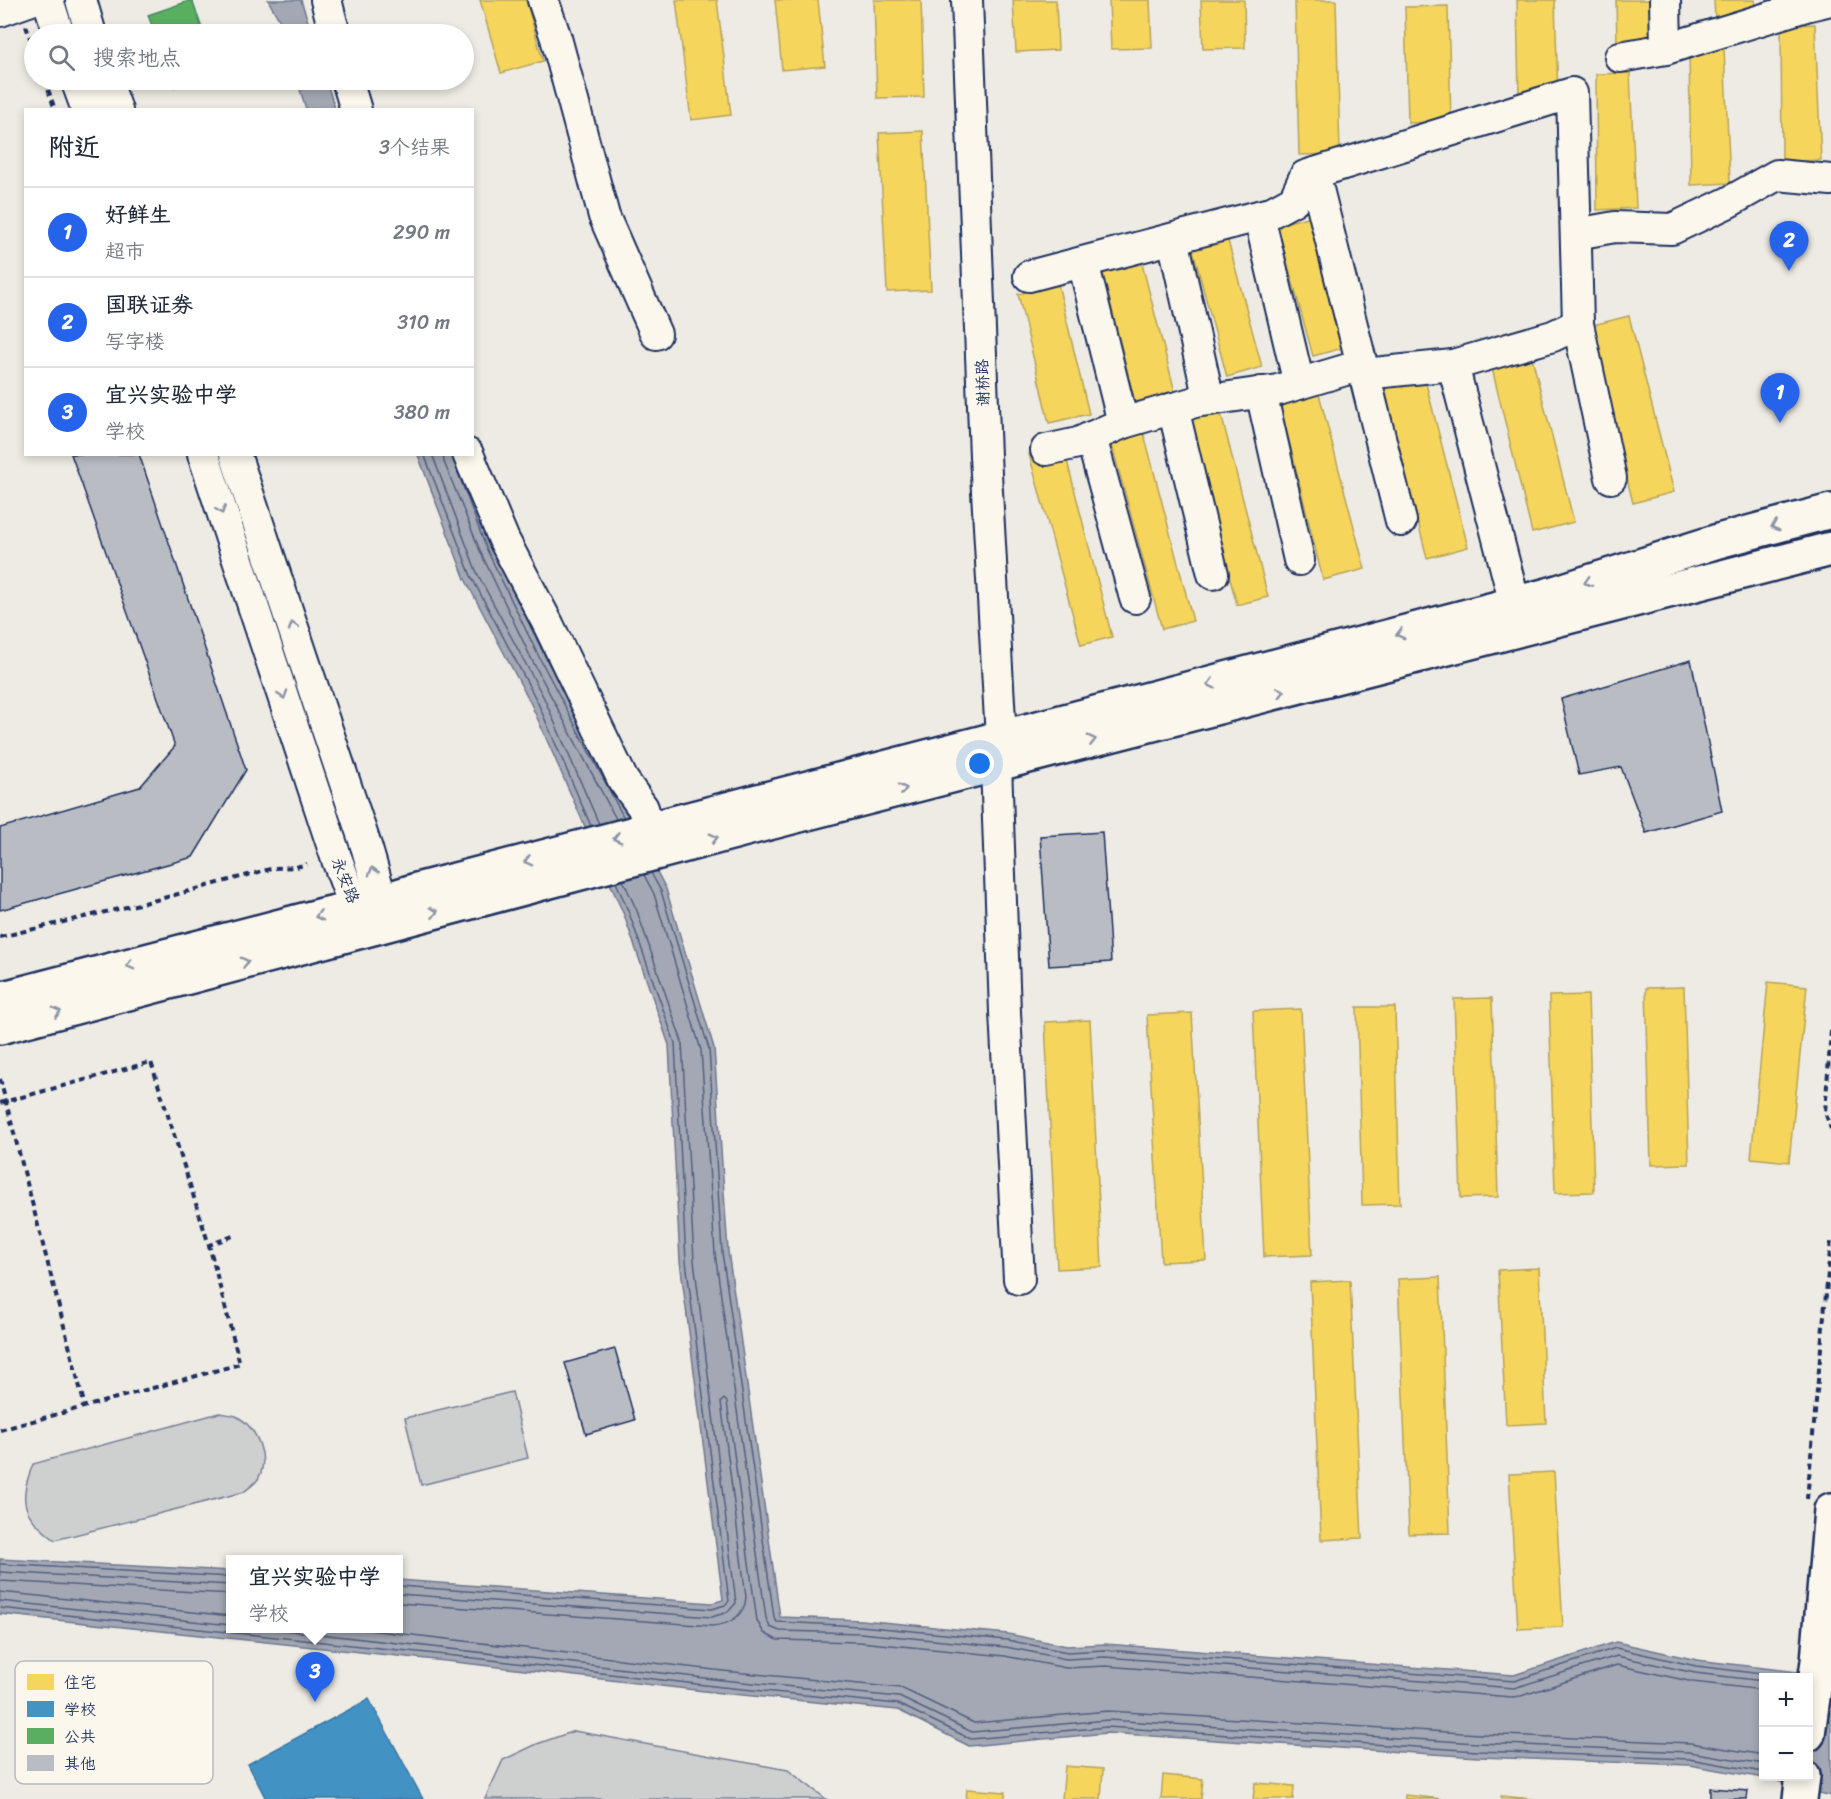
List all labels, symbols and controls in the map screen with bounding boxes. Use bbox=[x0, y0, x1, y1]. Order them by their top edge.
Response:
search box bbox=[24, 24, 474, 90]
text: 搜索地点 bbox=[93, 38, 181, 77]
icon: search bbox=[45, 41, 78, 74]
text: 附近 bbox=[48, 124, 100, 170]
text: 3个结果 bbox=[379, 130, 450, 165]
text: 好鲜生 bbox=[105, 195, 171, 234]
text: 1 bbox=[63, 215, 72, 250]
text: 290 m bbox=[393, 215, 450, 250]
pin: 2 bbox=[1770, 222, 1808, 271]
text: 超市 bbox=[105, 234, 145, 269]
text: 国联证券 bbox=[105, 285, 193, 324]
text: 2 bbox=[62, 305, 73, 340]
text: 310 m bbox=[397, 305, 450, 340]
text: 写字楼 bbox=[105, 324, 165, 359]
street label: 谢桥路 bbox=[967, 358, 998, 407]
pin: 1 bbox=[1760, 374, 1800, 423]
text: 宜兴实验中学 bbox=[105, 375, 237, 414]
text: 3 bbox=[62, 395, 73, 430]
text: 380 m bbox=[394, 395, 450, 430]
text: 学校 bbox=[105, 414, 145, 449]
one-way arrow bbox=[214, 504, 227, 515]
one-way arrow bbox=[1770, 519, 1780, 531]
one-way arrow bbox=[1583, 575, 1594, 588]
one-way arrow bbox=[287, 621, 300, 632]
one-way arrow bbox=[1395, 627, 1406, 639]
one-way arrow bbox=[1206, 676, 1216, 689]
one-way arrow bbox=[1275, 687, 1285, 700]
one-way arrow bbox=[275, 689, 288, 700]
one-way arrow bbox=[1086, 735, 1096, 748]
your location bbox=[965, 749, 994, 778]
one-way arrow bbox=[897, 784, 908, 796]
one-way arrow bbox=[612, 830, 622, 843]
one-way arrow bbox=[709, 833, 719, 846]
street label: 永安路 bbox=[323, 852, 368, 908]
one-way arrow bbox=[523, 854, 533, 866]
one-way arrow bbox=[368, 866, 380, 877]
one-way arrow bbox=[428, 907, 438, 920]
one-way arrow bbox=[314, 908, 324, 921]
one-way arrow bbox=[240, 957, 250, 970]
one-way arrow bbox=[125, 958, 135, 971]
one-way arrow bbox=[51, 1007, 61, 1019]
popup bbox=[226, 1555, 403, 1633]
text: 宜兴实验中学 bbox=[248, 1557, 381, 1596]
text: 学校 bbox=[248, 1596, 288, 1631]
pin: 3 bbox=[296, 1652, 334, 1702]
legend bbox=[15, 1661, 213, 1784]
text: 住宅 bbox=[64, 1668, 96, 1697]
map controls bbox=[1759, 1673, 1813, 1781]
button: + bbox=[1759, 1673, 1813, 1727]
text: 学校 bbox=[64, 1695, 96, 1724]
text: 公共 bbox=[64, 1722, 96, 1751]
button: − bbox=[1759, 1727, 1813, 1781]
text: 其他 bbox=[64, 1749, 96, 1778]

